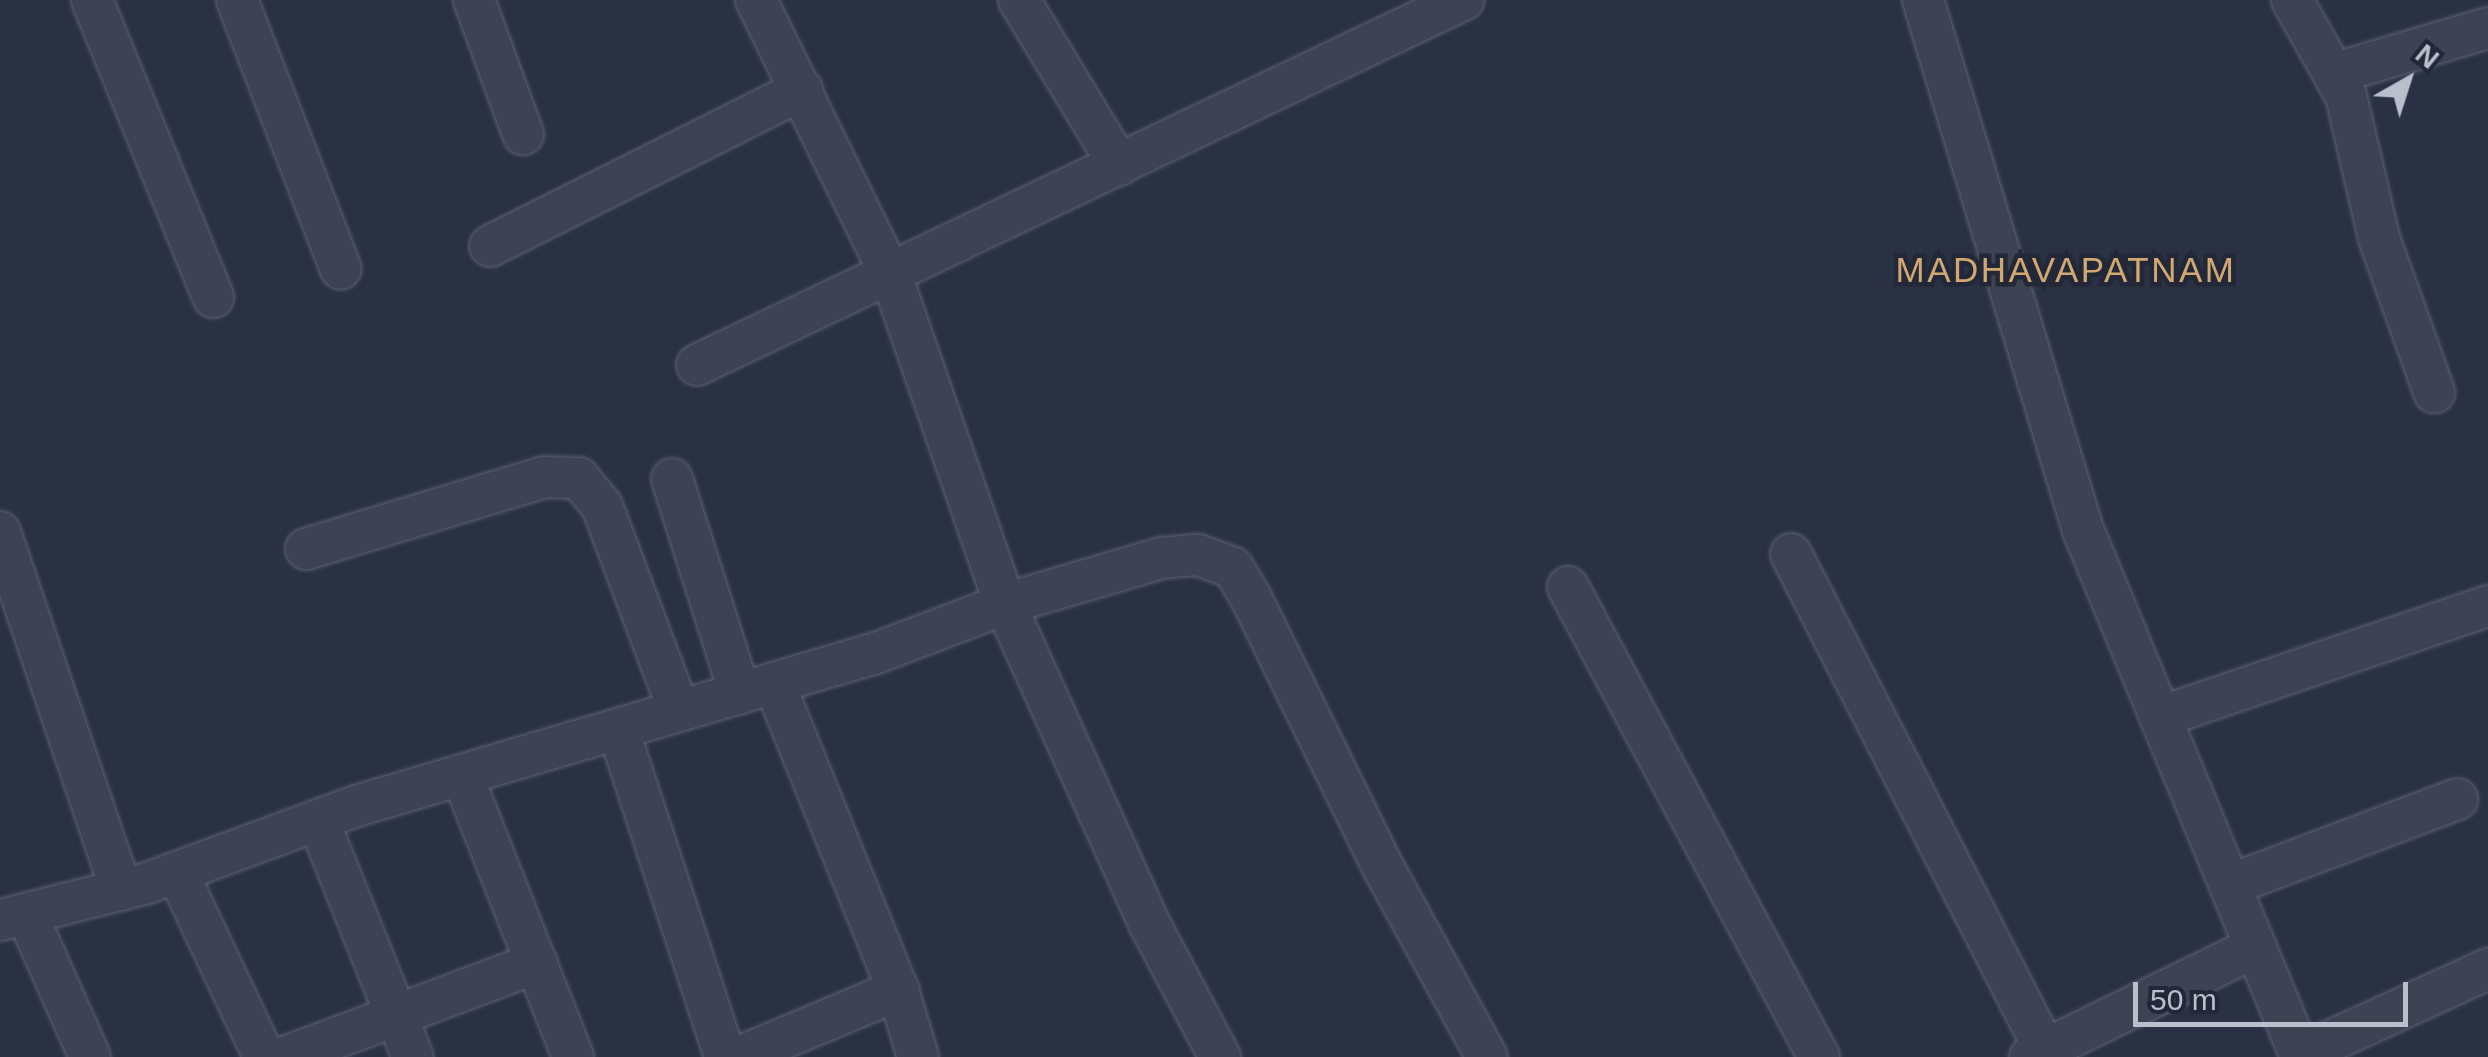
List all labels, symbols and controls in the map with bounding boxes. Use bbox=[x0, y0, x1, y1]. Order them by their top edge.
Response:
north arrow bbox=[2358, 30, 2458, 130]
text: N bbox=[2410, 38, 2445, 75]
district label: MADHAVAPATNAM bbox=[1895, 249, 2237, 291]
scale bar bbox=[2138, 962, 2413, 1024]
text: 50 m bbox=[2150, 983, 2217, 1016]

